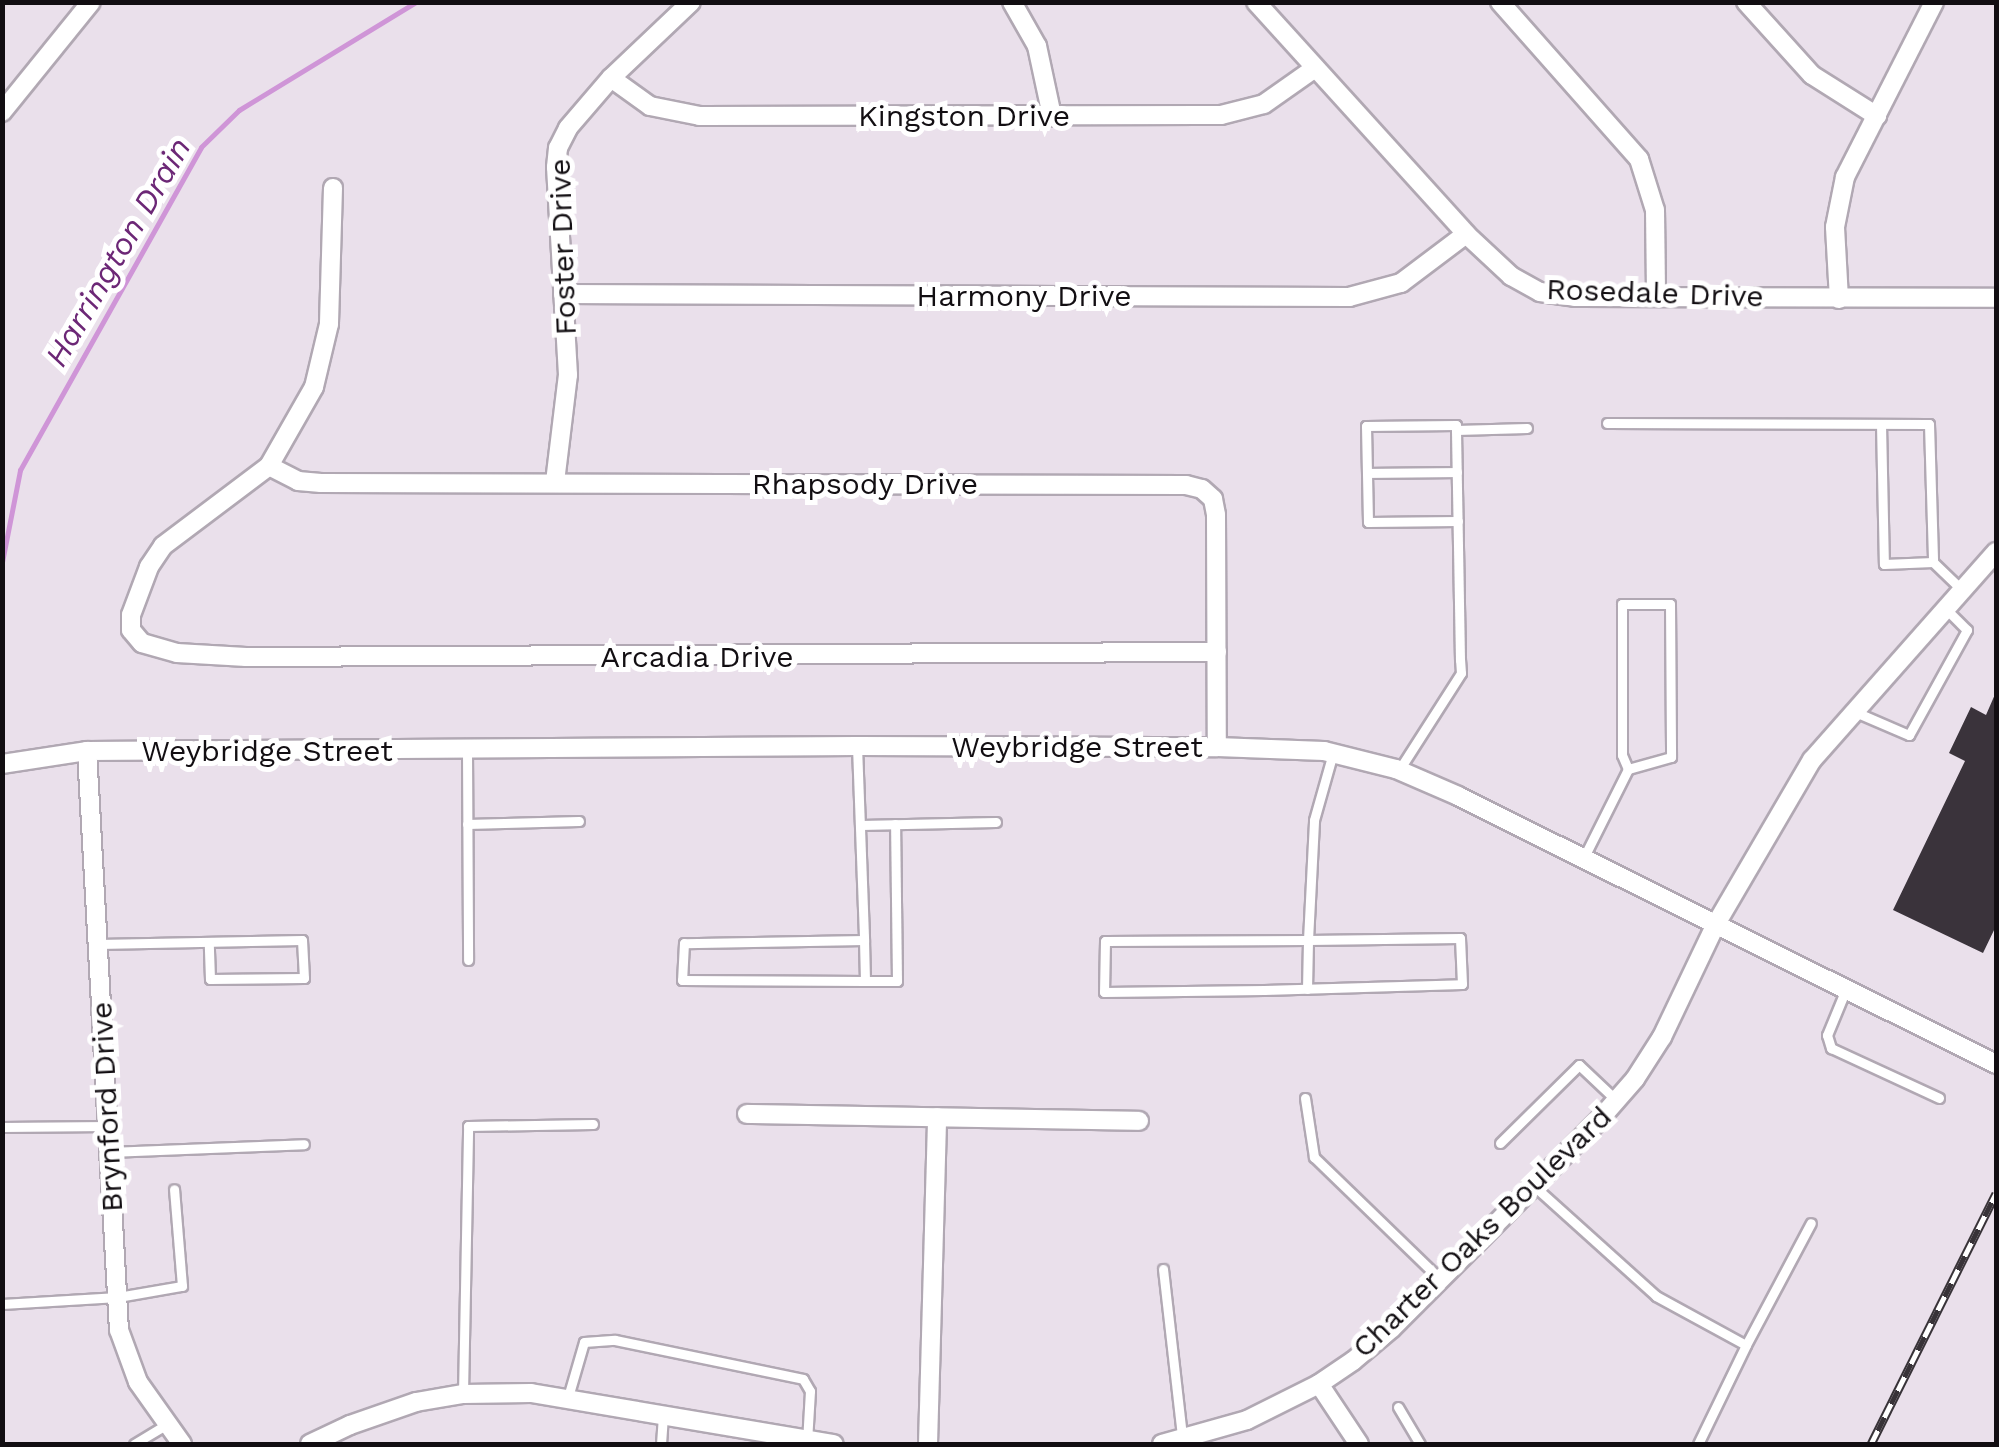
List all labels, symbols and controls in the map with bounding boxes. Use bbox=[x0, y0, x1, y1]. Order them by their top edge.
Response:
street label: Kingston Drive bbox=[858, 98, 1070, 134]
water label: Harrington Drain bbox=[37, 131, 199, 373]
street label: Foster Drive bbox=[542, 158, 584, 336]
street label: Rosedale Drive bbox=[1546, 271, 1764, 315]
street label: Harmony Drive bbox=[916, 278, 1132, 314]
street label: Rhapsody Drive bbox=[751, 466, 979, 502]
street label: Arcadia Drive bbox=[600, 639, 794, 675]
street label: Weybridge Street bbox=[951, 729, 1203, 765]
street label: Weybridge Street bbox=[141, 733, 393, 769]
street label: Brynford Drive bbox=[84, 1001, 130, 1213]
street label: Charter Oaks Boulevard bbox=[1345, 1099, 1619, 1365]

